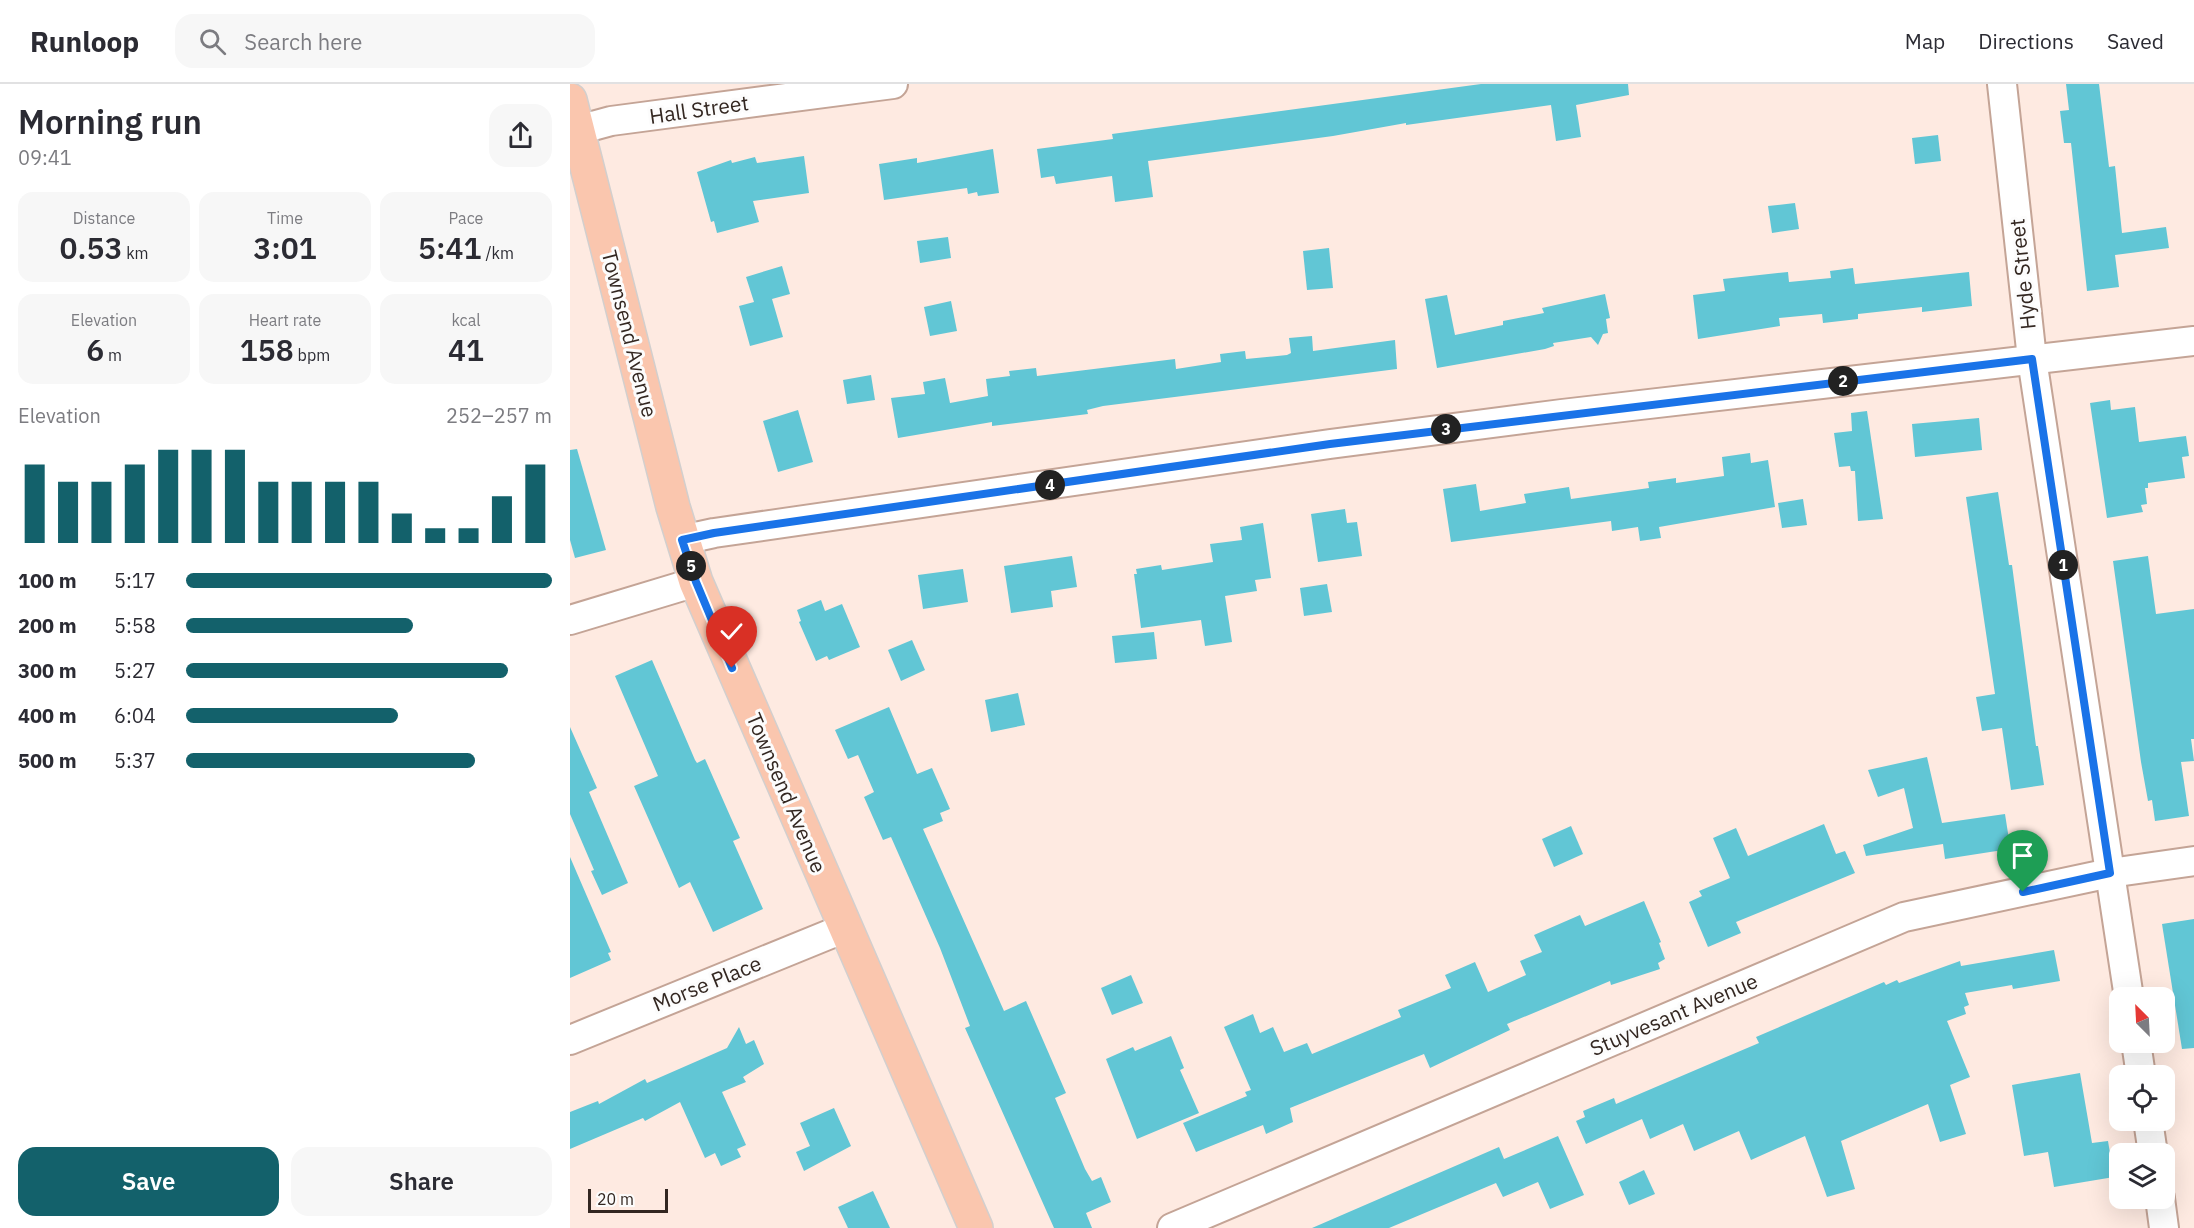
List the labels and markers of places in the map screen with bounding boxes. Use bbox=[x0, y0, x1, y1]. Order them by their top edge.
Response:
pin: 2 bbox=[1828, 366, 1858, 396]
pin: 3 bbox=[1431, 414, 1461, 444]
pin: 4 bbox=[1035, 470, 1065, 500]
pin: 1 bbox=[2048, 550, 2078, 580]
pin: 5 bbox=[676, 551, 706, 581]
pin bbox=[706, 606, 757, 668]
pin bbox=[1997, 830, 2048, 892]

